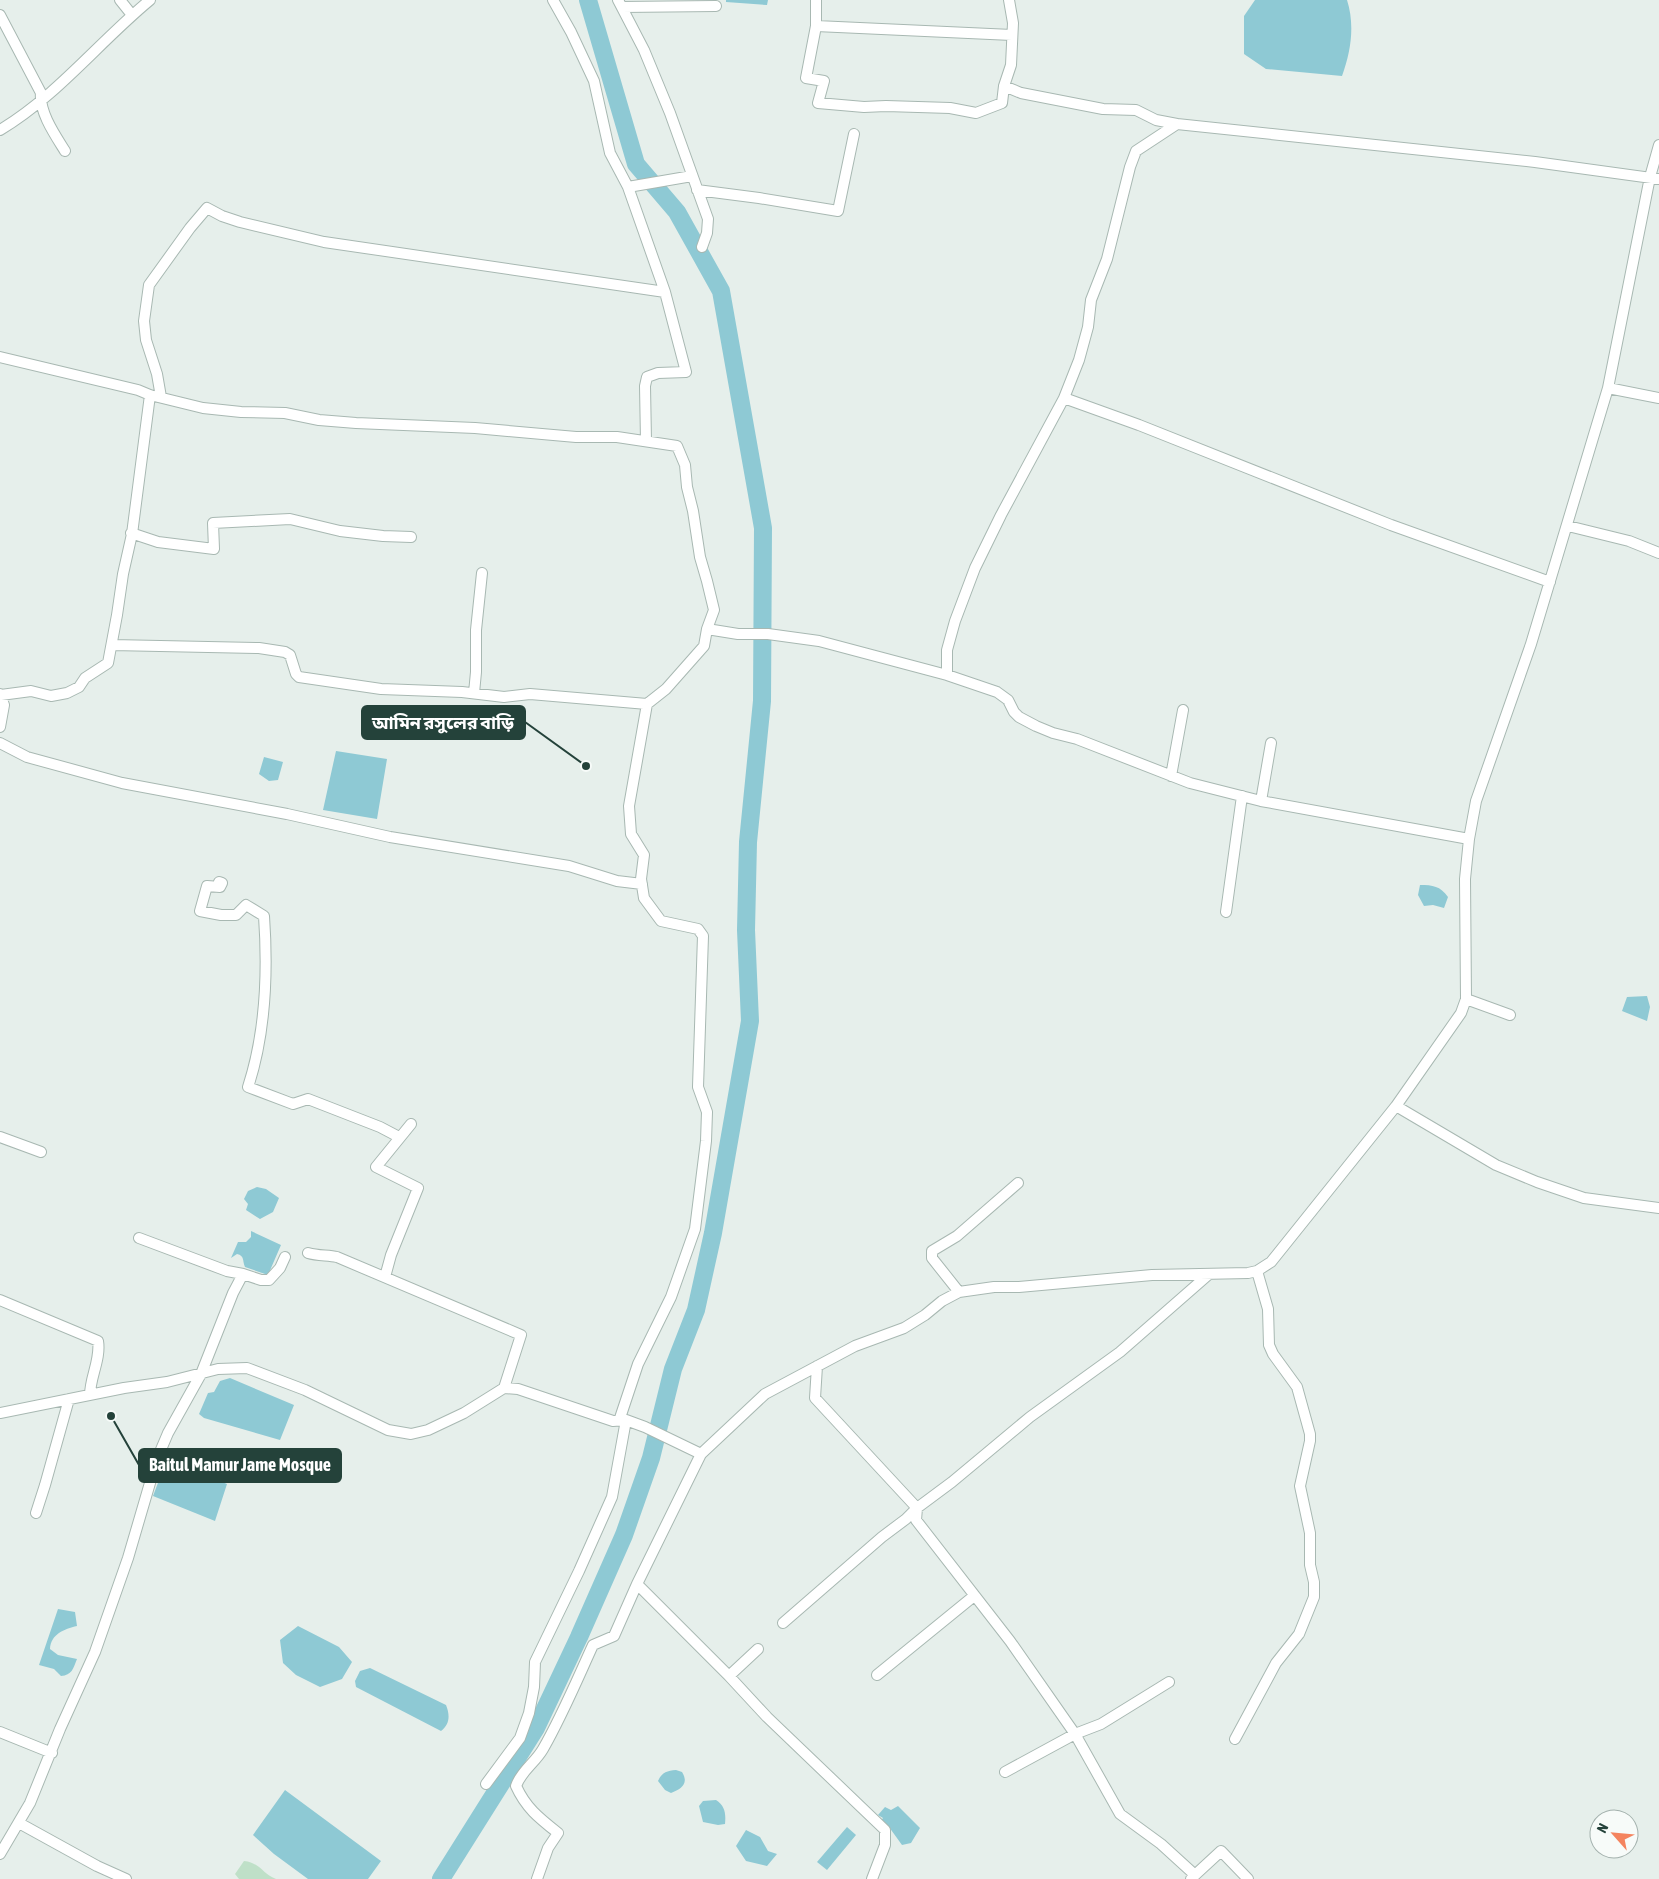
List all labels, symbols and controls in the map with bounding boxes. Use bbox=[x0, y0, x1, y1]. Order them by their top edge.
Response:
callout: আমিন রসুলের বাড়ি bbox=[362, 706, 525, 739]
text: আমিন রসুলের বাড়ি bbox=[371, 712, 515, 734]
callout: Baitul Mamur Jame Mosque bbox=[139, 1449, 341, 1482]
text: Baitul Mamur Jame Mosque bbox=[149, 1454, 331, 1475]
north arrow bbox=[1589, 1809, 1639, 1859]
text: N bbox=[1593, 1821, 1611, 1835]

